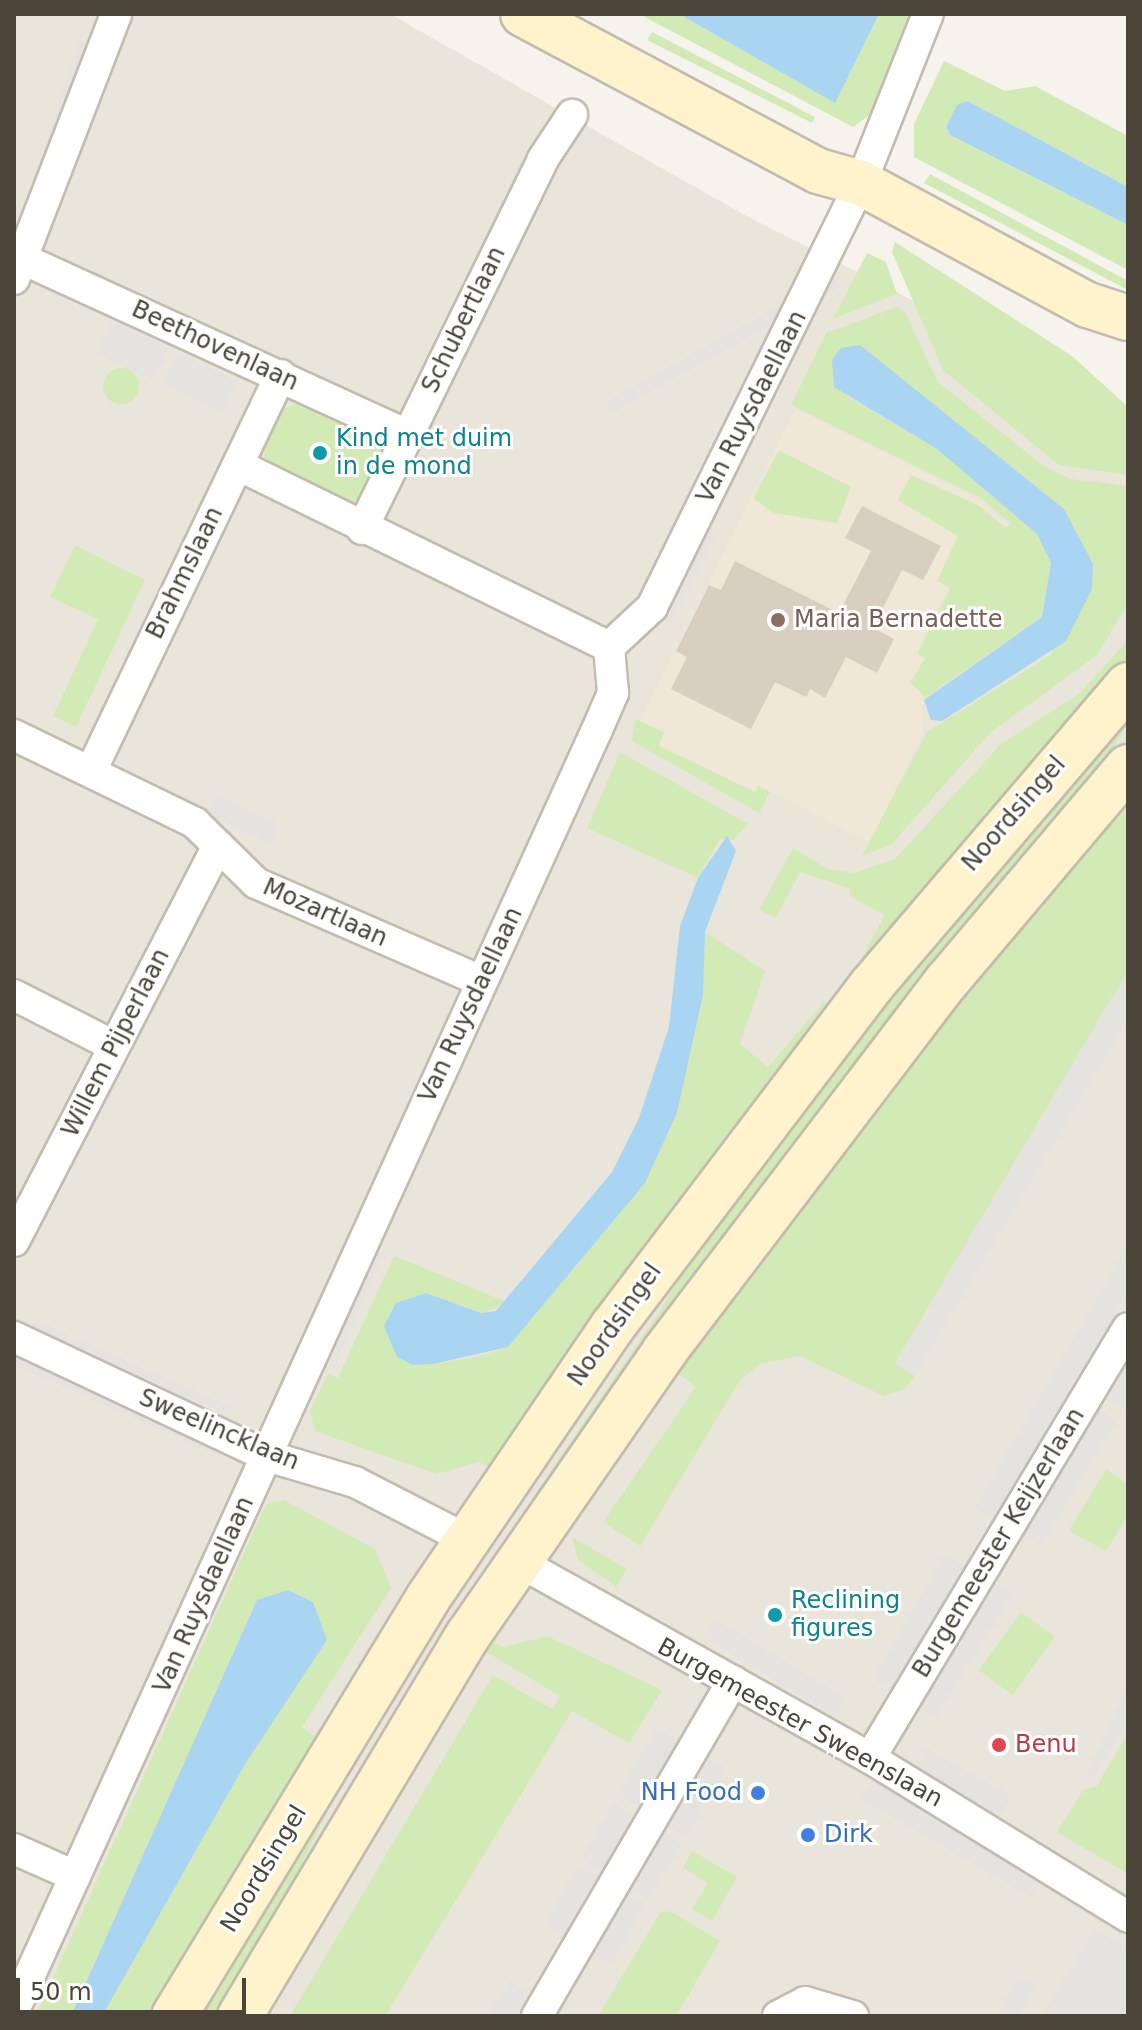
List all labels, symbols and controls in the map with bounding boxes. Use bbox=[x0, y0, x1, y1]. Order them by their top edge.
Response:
street label: Schubertlaan bbox=[416, 242, 512, 398]
street label: Beethovenlaan bbox=[127, 295, 303, 397]
street label: Van Ruysdaellaan bbox=[691, 306, 813, 508]
place label: Kind met duim in de mond bbox=[336, 425, 512, 481]
marker: Kind met duim in de mond bbox=[311, 444, 329, 462]
street label: Brahmslaan bbox=[141, 502, 229, 644]
place label: Maria Bernadette bbox=[794, 606, 1002, 634]
marker: Maria Bernadette bbox=[769, 611, 787, 629]
street label: Noordsingel bbox=[956, 751, 1072, 877]
street label: Mozartlaan bbox=[258, 873, 392, 953]
street label: Van Ruysdaellaan bbox=[413, 903, 529, 1107]
street label: Willem Pijperlaan bbox=[56, 944, 176, 1142]
street label: Noordsingel bbox=[562, 1258, 668, 1392]
street label: Sweelincklaan bbox=[135, 1383, 303, 1477]
street label: Burgemeester Keijzerlaan bbox=[907, 1403, 1091, 1683]
street label: Van Ruysdaellaan bbox=[148, 1492, 260, 1698]
place label: Reclining figures bbox=[791, 1587, 900, 1643]
marker: Reclining figures bbox=[766, 1606, 784, 1624]
street label: Burgemeester Sweenslaan bbox=[652, 1632, 948, 1814]
place label: Benu bbox=[1015, 1731, 1077, 1759]
marker: Benu bbox=[990, 1736, 1008, 1754]
place label: NH Food bbox=[641, 1779, 742, 1807]
marker: NH Food bbox=[749, 1784, 767, 1802]
street label: Noordsingel bbox=[215, 1800, 313, 1938]
place label: Dirk bbox=[824, 1821, 873, 1849]
marker: Dirk bbox=[799, 1826, 817, 1844]
scale bar bbox=[20, 1962, 250, 2012]
text: 50 m bbox=[30, 1978, 92, 2006]

